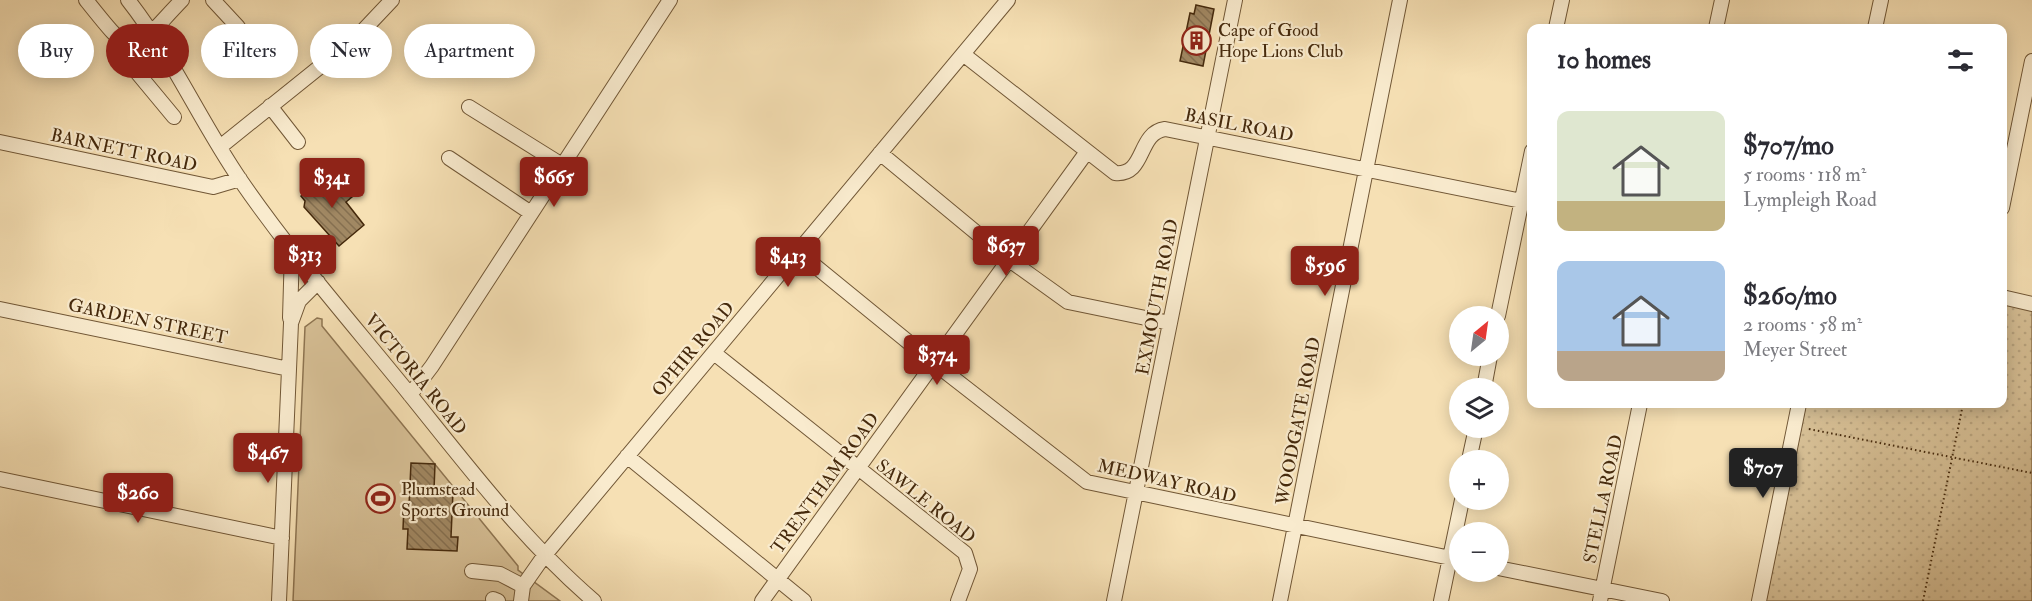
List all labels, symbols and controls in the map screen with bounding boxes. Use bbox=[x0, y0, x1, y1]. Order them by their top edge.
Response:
place label: Cape of Good Hope Lions Club bbox=[1218, 19, 1343, 63]
chip: Buy bbox=[18, 24, 94, 78]
chip: Rent bbox=[106, 24, 189, 78]
chip: Filters bbox=[201, 24, 298, 78]
chip: New bbox=[310, 24, 392, 78]
chip: Apartment bbox=[404, 24, 535, 78]
building icon: Cape of Good Hope Lions Club bbox=[1181, 24, 1213, 56]
text: 10 homes bbox=[1557, 44, 1651, 76]
icon: filters bbox=[1944, 44, 1977, 77]
street label: BASIL ROAD bbox=[1183, 104, 1295, 147]
street label: BARNETT ROAD bbox=[49, 124, 199, 177]
text: $707/mo bbox=[1743, 130, 1834, 162]
icon: home bbox=[1605, 135, 1677, 207]
pin: $665 bbox=[518, 157, 590, 208]
pin: $341 bbox=[296, 158, 368, 209]
text: 5 rooms · 118 m² bbox=[1743, 162, 1866, 187]
text: $665 bbox=[534, 164, 574, 189]
text: $341 bbox=[314, 165, 350, 190]
text: Lympleigh Road bbox=[1743, 187, 1877, 212]
street label: EXMOUTH ROAD bbox=[1131, 217, 1184, 377]
pin: $637 bbox=[970, 226, 1042, 277]
text: $637 bbox=[987, 233, 1025, 258]
pin: $313 bbox=[269, 235, 341, 286]
pin: $413 bbox=[752, 237, 824, 288]
text: $313 bbox=[288, 242, 322, 267]
text: $413 bbox=[770, 244, 806, 269]
pin: $596 bbox=[1289, 246, 1361, 297]
text: $596 bbox=[1305, 253, 1345, 278]
text: $260/mo bbox=[1743, 280, 1837, 312]
icon: home bbox=[1605, 285, 1677, 357]
street label: GARDEN STREET bbox=[66, 293, 230, 350]
street label: OPHIR ROAD bbox=[647, 297, 740, 401]
north arrow bbox=[1449, 306, 1509, 366]
map controls bbox=[1449, 306, 1509, 582]
street label: VICTORIA ROAD bbox=[360, 309, 472, 440]
text: 2 rooms · 58 m² bbox=[1743, 312, 1862, 337]
pin: $374 bbox=[901, 335, 973, 386]
street label: WOODGATE ROAD bbox=[1271, 335, 1326, 508]
text: Meyer Street bbox=[1743, 337, 1847, 362]
text: $374 bbox=[918, 342, 956, 367]
button: layers bbox=[1449, 378, 1509, 438]
street label: TRENTHAM ROAD bbox=[766, 408, 884, 559]
pin: $467 bbox=[232, 433, 304, 484]
street label: STELLA ROAD bbox=[1579, 433, 1628, 566]
text: $467 bbox=[247, 440, 289, 465]
pin: $707 bbox=[1727, 448, 1799, 499]
button: + bbox=[1449, 450, 1509, 510]
street label: SAWLE ROAD bbox=[871, 454, 980, 549]
street label: MEDWAY ROAD bbox=[1095, 454, 1239, 509]
text: $707 bbox=[1743, 455, 1783, 480]
pin: $260 bbox=[102, 473, 174, 524]
place label: Plumstead Sports Ground bbox=[401, 478, 509, 522]
text: $260 bbox=[117, 480, 159, 505]
sports icon: Plumstead Sports Ground bbox=[364, 483, 396, 515]
button: − bbox=[1449, 522, 1509, 582]

